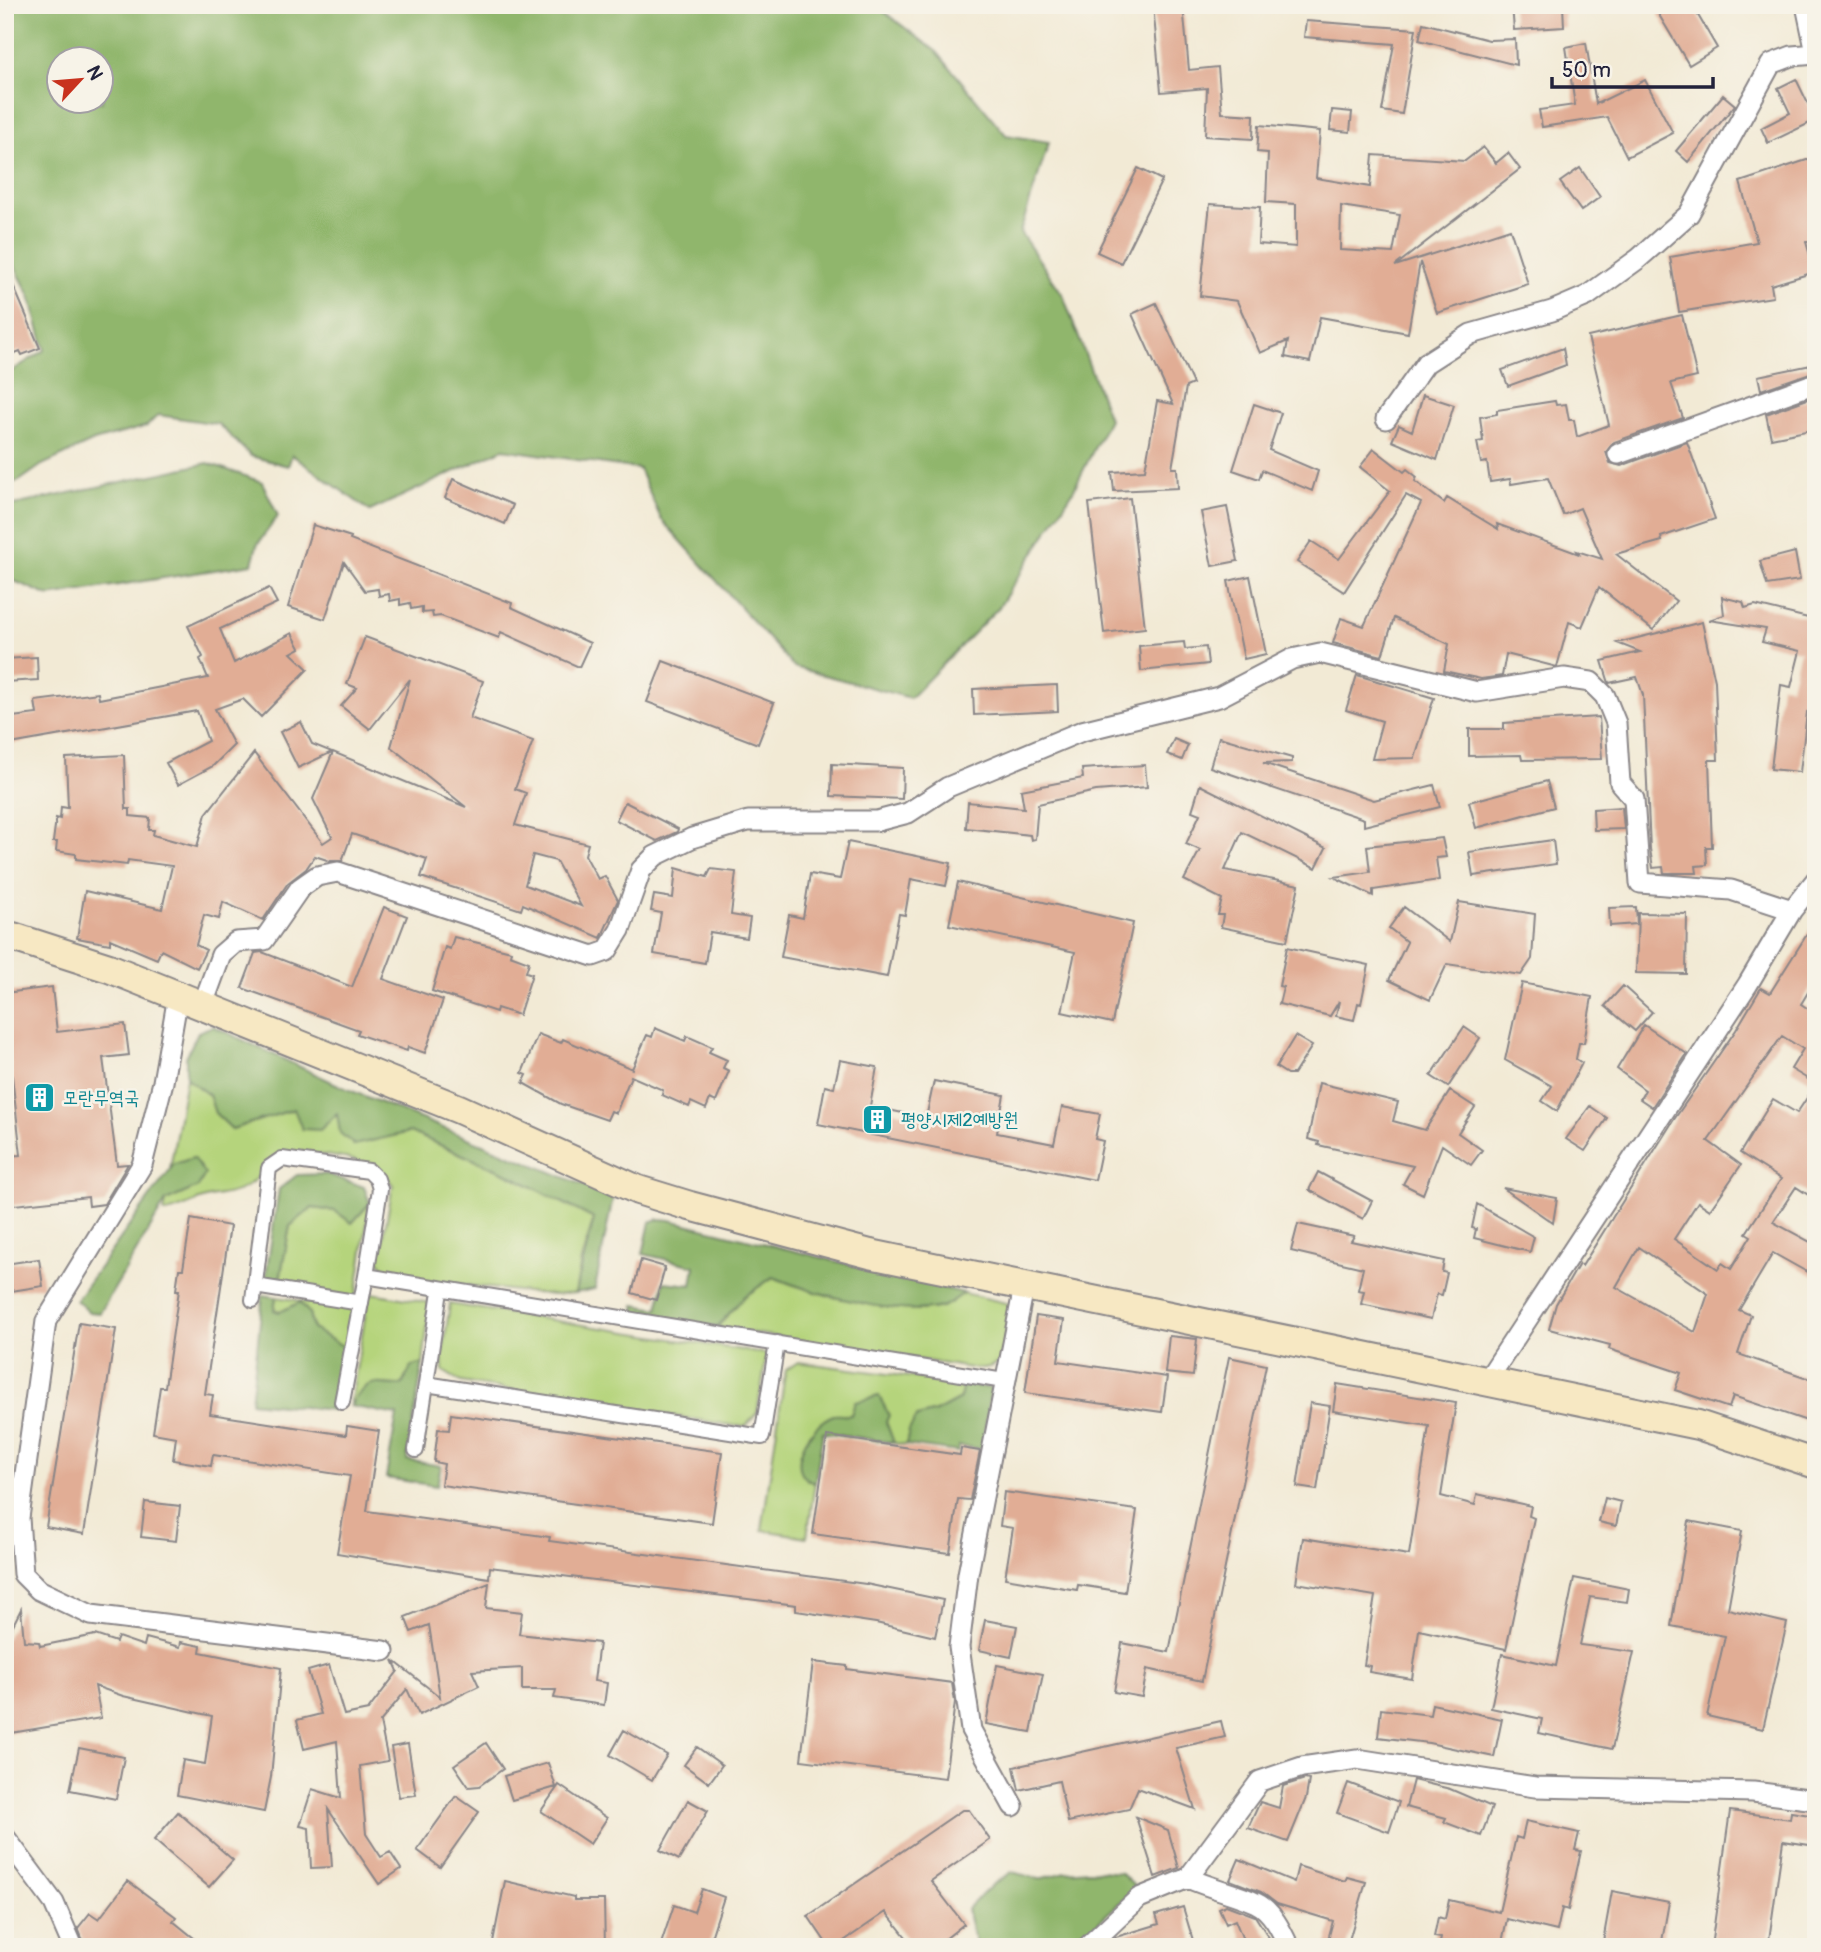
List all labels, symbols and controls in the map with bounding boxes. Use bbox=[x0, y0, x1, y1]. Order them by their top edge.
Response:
north arrow bbox=[46, 46, 116, 116]
scale bar bbox=[1552, 46, 1713, 90]
text: 50 m bbox=[1562, 57, 1611, 84]
text: N bbox=[81, 62, 108, 84]
building icon: 모란무역국 bbox=[23, 1081, 57, 1115]
place label: 모란무역국 bbox=[63, 1086, 139, 1110]
building icon: 평양시제2예방원 bbox=[861, 1103, 895, 1137]
place label: 평양시제2예방원 bbox=[901, 1108, 1019, 1132]

